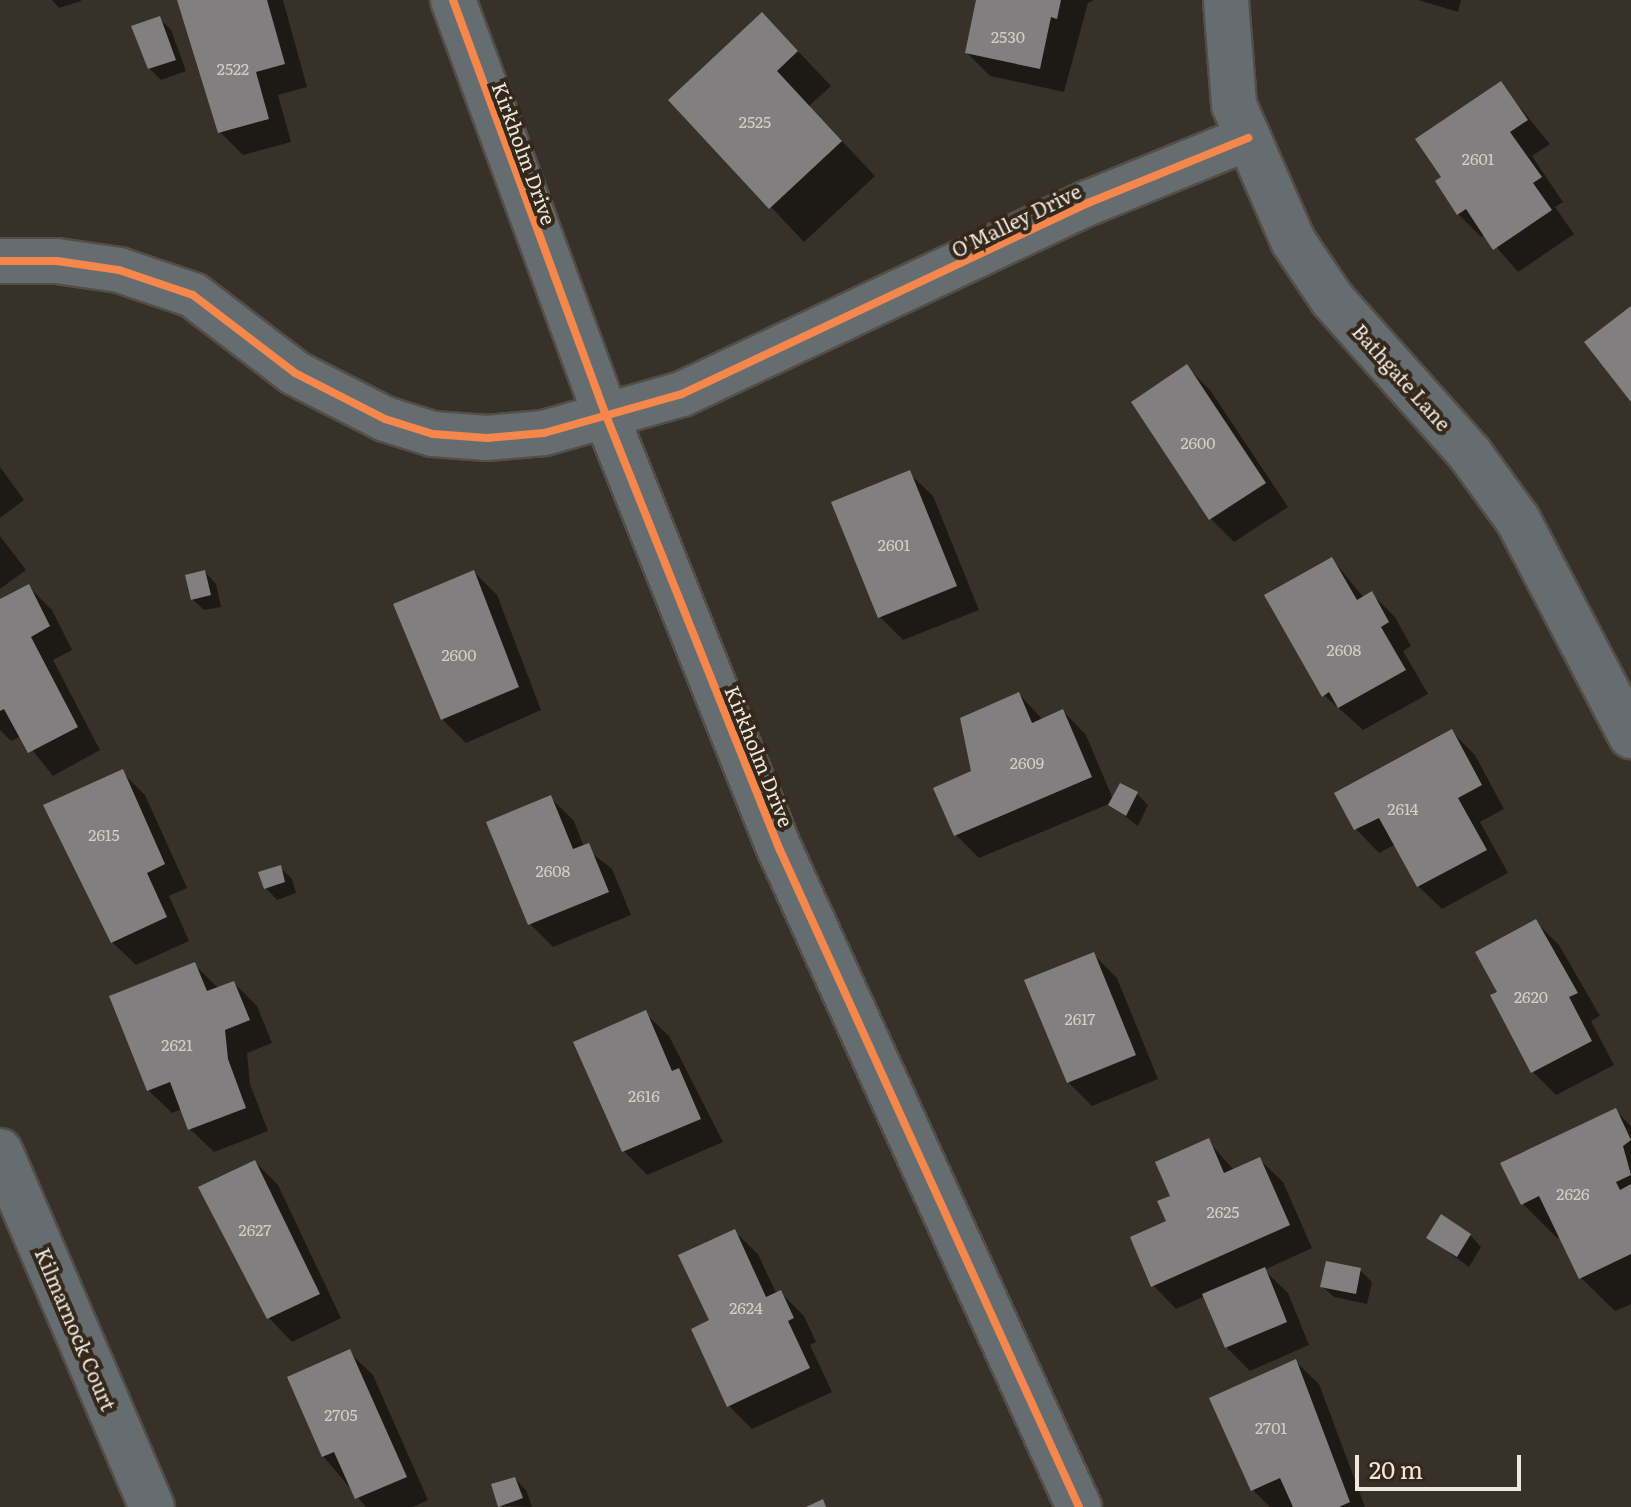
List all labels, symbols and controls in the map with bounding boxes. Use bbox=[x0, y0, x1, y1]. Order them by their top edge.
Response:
house number: 2530 bbox=[991, 26, 1025, 46]
house number: 2522 bbox=[217, 58, 249, 78]
street label: Kirkholm Drive bbox=[488, 78, 562, 228]
house number: 2525 bbox=[739, 111, 771, 131]
house number: 2601 bbox=[1462, 148, 1494, 168]
street label: O'Malley Drive bbox=[947, 178, 1085, 262]
street label: Bathgate Lane bbox=[1348, 319, 1456, 435]
house number: 2600 bbox=[1180, 432, 1216, 452]
house number: 2601 bbox=[878, 534, 910, 554]
house number: 2608 bbox=[1327, 639, 1361, 659]
house number: 2600 bbox=[441, 644, 477, 664]
street label: Kirkholm Drive bbox=[721, 682, 799, 830]
house number: 2609 bbox=[1010, 752, 1044, 772]
house number: 2614 bbox=[1387, 798, 1419, 818]
house number: 2615 bbox=[88, 824, 120, 844]
house number: 2608 bbox=[536, 860, 570, 880]
house number: 2620 bbox=[1514, 986, 1548, 1006]
house number: 2617 bbox=[1065, 1008, 1095, 1028]
house number: 2621 bbox=[161, 1034, 193, 1054]
house number: 2616 bbox=[628, 1085, 660, 1105]
house number: 2626 bbox=[1556, 1183, 1590, 1203]
house number: 2625 bbox=[1207, 1201, 1239, 1221]
house number: 2627 bbox=[239, 1219, 271, 1239]
street label: Kilmarnock Court bbox=[31, 1244, 121, 1414]
house number: 2624 bbox=[729, 1297, 763, 1317]
house number: 2705 bbox=[324, 1404, 358, 1424]
house number: 2701 bbox=[1255, 1417, 1287, 1437]
scale bar bbox=[1359, 1439, 1525, 1489]
text: 20 m bbox=[1369, 1451, 1423, 1486]

